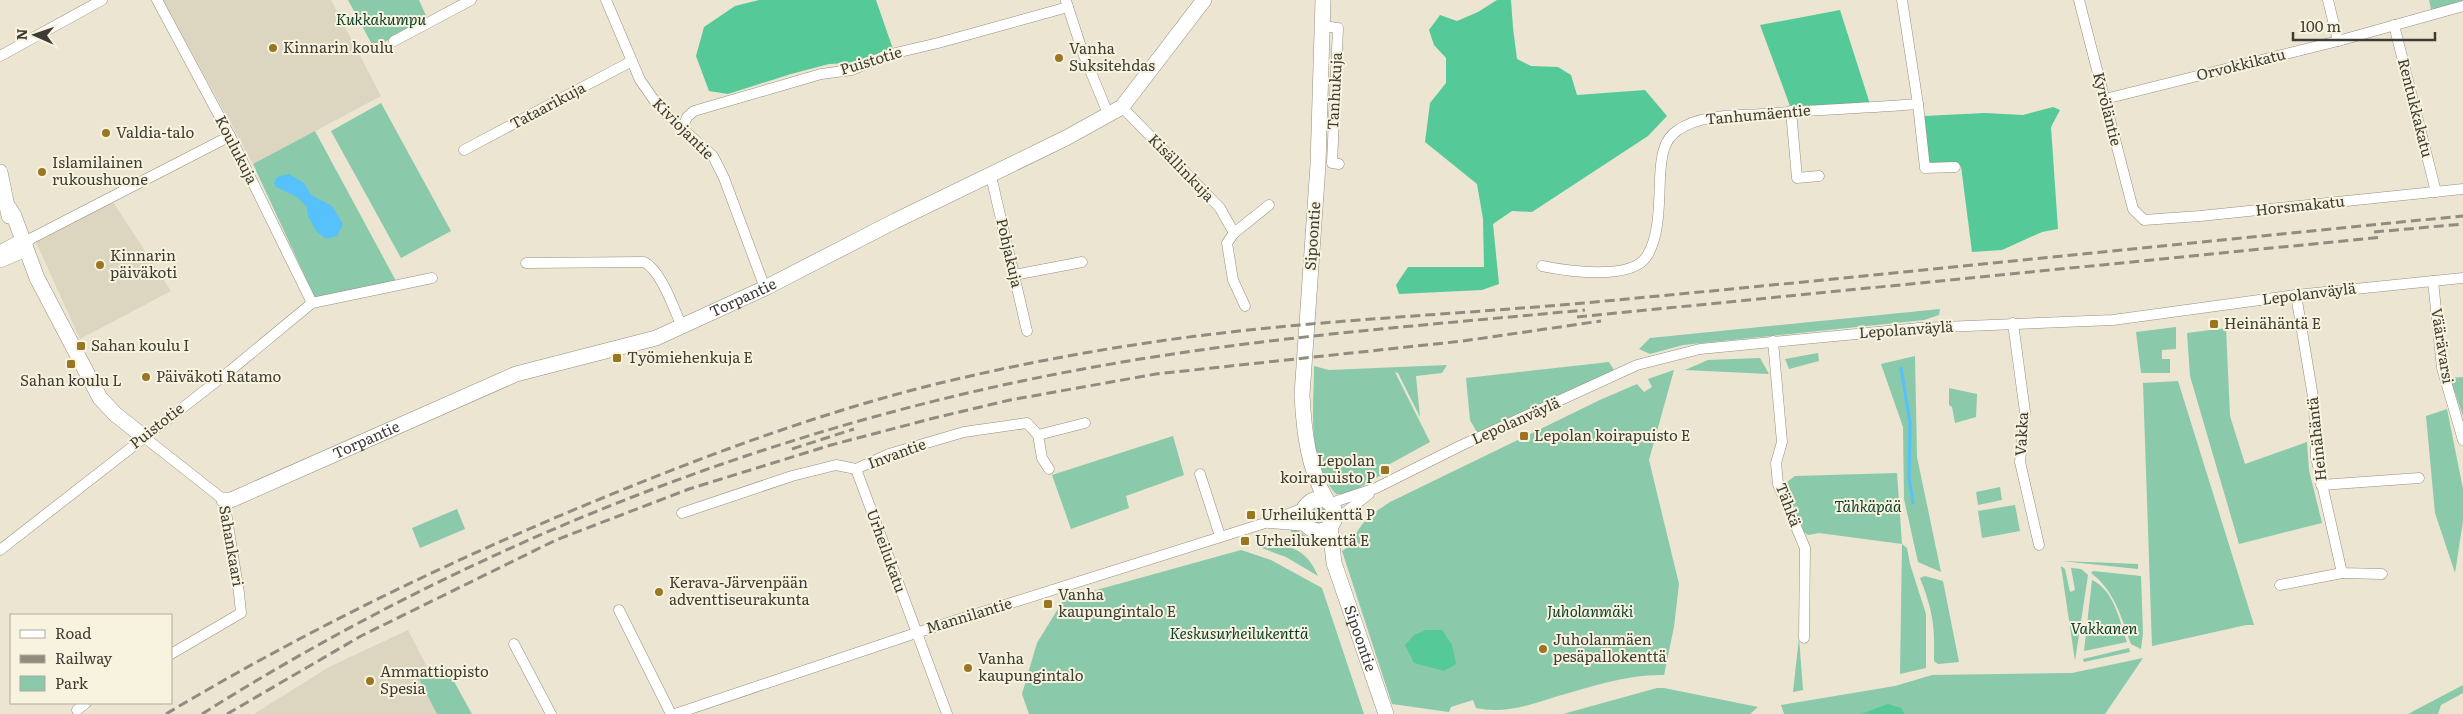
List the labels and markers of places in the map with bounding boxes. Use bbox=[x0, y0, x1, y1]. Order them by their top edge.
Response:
place label: Kinnarin koulu bbox=[283, 35, 394, 58]
place label: Vanha Suksitehdas bbox=[1069, 36, 1155, 76]
marker: Kinnarin koulu bbox=[267, 42, 279, 54]
marker: Vanha Suksitehdas bbox=[1053, 52, 1065, 64]
place label: Valdia-talo bbox=[116, 120, 194, 143]
marker: Valdia-talo bbox=[100, 127, 112, 139]
place label: Islamilainen rukoushuone bbox=[52, 150, 148, 190]
marker: Islamilainen rukoushuone bbox=[36, 166, 48, 178]
place label: Kinnarin päiväkoti bbox=[110, 243, 177, 283]
marker: Kinnarin päiväkoti bbox=[94, 259, 106, 271]
place label: Heinähäntä E bbox=[2224, 311, 2321, 334]
marker: Heinähäntä E bbox=[2208, 318, 2220, 330]
place label: Sahan koulu I bbox=[91, 333, 189, 356]
marker: Sahan koulu I bbox=[75, 340, 87, 352]
place label: Työmiehenkuja E bbox=[627, 345, 753, 368]
marker: Työmiehenkuja E bbox=[611, 352, 623, 364]
marker: Sahan koulu L bbox=[65, 358, 77, 370]
place label: Päiväkoti Ratamo bbox=[156, 364, 282, 387]
place label: Sahan koulu L bbox=[20, 368, 122, 391]
marker: Päiväkoti Ratamo bbox=[140, 371, 152, 383]
place label: Lepolan koirapuisto E bbox=[1534, 423, 1690, 446]
marker: Lepolan koirapuisto E bbox=[1518, 430, 1530, 442]
place label: Lepolan koirapuisto P bbox=[1280, 448, 1375, 488]
marker: Lepolan koirapuisto P bbox=[1379, 464, 1391, 476]
place label: Urheilukenttä P bbox=[1261, 502, 1375, 525]
marker: Urheilukenttä P bbox=[1245, 509, 1257, 521]
place label: Urheilukenttä E bbox=[1255, 528, 1369, 551]
marker: Urheilukenttä E bbox=[1239, 535, 1251, 547]
place label: Kerava-Järvenpään adventtiseurakunta bbox=[669, 570, 810, 610]
place label: Vanha kaupungintalo E bbox=[1058, 582, 1176, 622]
marker: Kerava-Järvenpään adventtiseurakunta bbox=[653, 586, 665, 598]
marker: Vanha kaupungintalo E bbox=[1042, 598, 1054, 610]
place label: Juholanmäen pesäpallokenttä bbox=[1553, 627, 1667, 667]
marker: Juholanmäen pesäpallokenttä bbox=[1537, 643, 1549, 655]
place label: Vanha kaupungintalo bbox=[978, 646, 1084, 686]
place label: Ammattiopisto Spesia bbox=[380, 659, 489, 699]
marker: Vanha kaupungintalo bbox=[962, 662, 974, 674]
marker: Ammattiopisto Spesia bbox=[364, 675, 376, 687]

